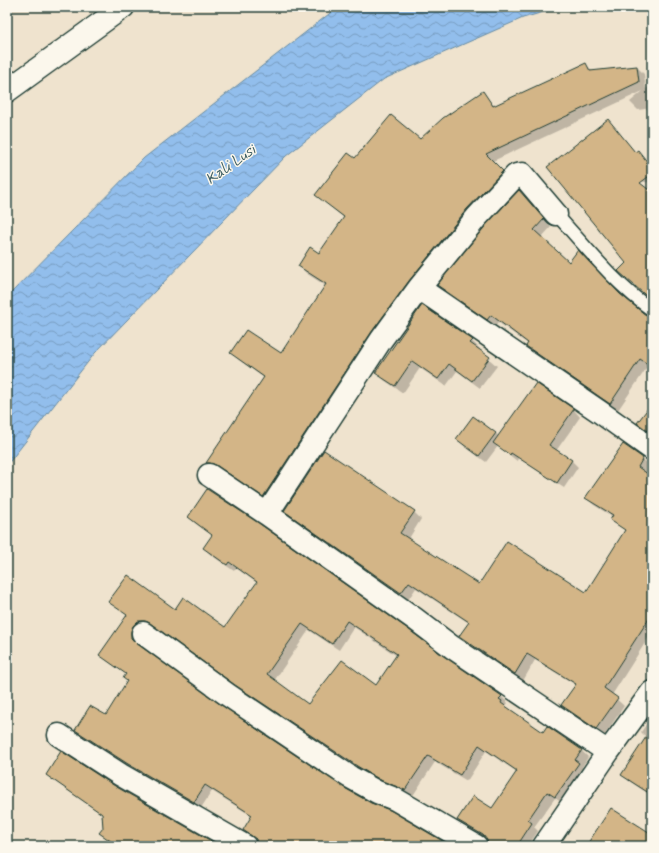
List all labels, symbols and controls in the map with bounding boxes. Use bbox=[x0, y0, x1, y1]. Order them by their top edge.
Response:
water label: Kali Lusi bbox=[202, 140, 261, 190]

